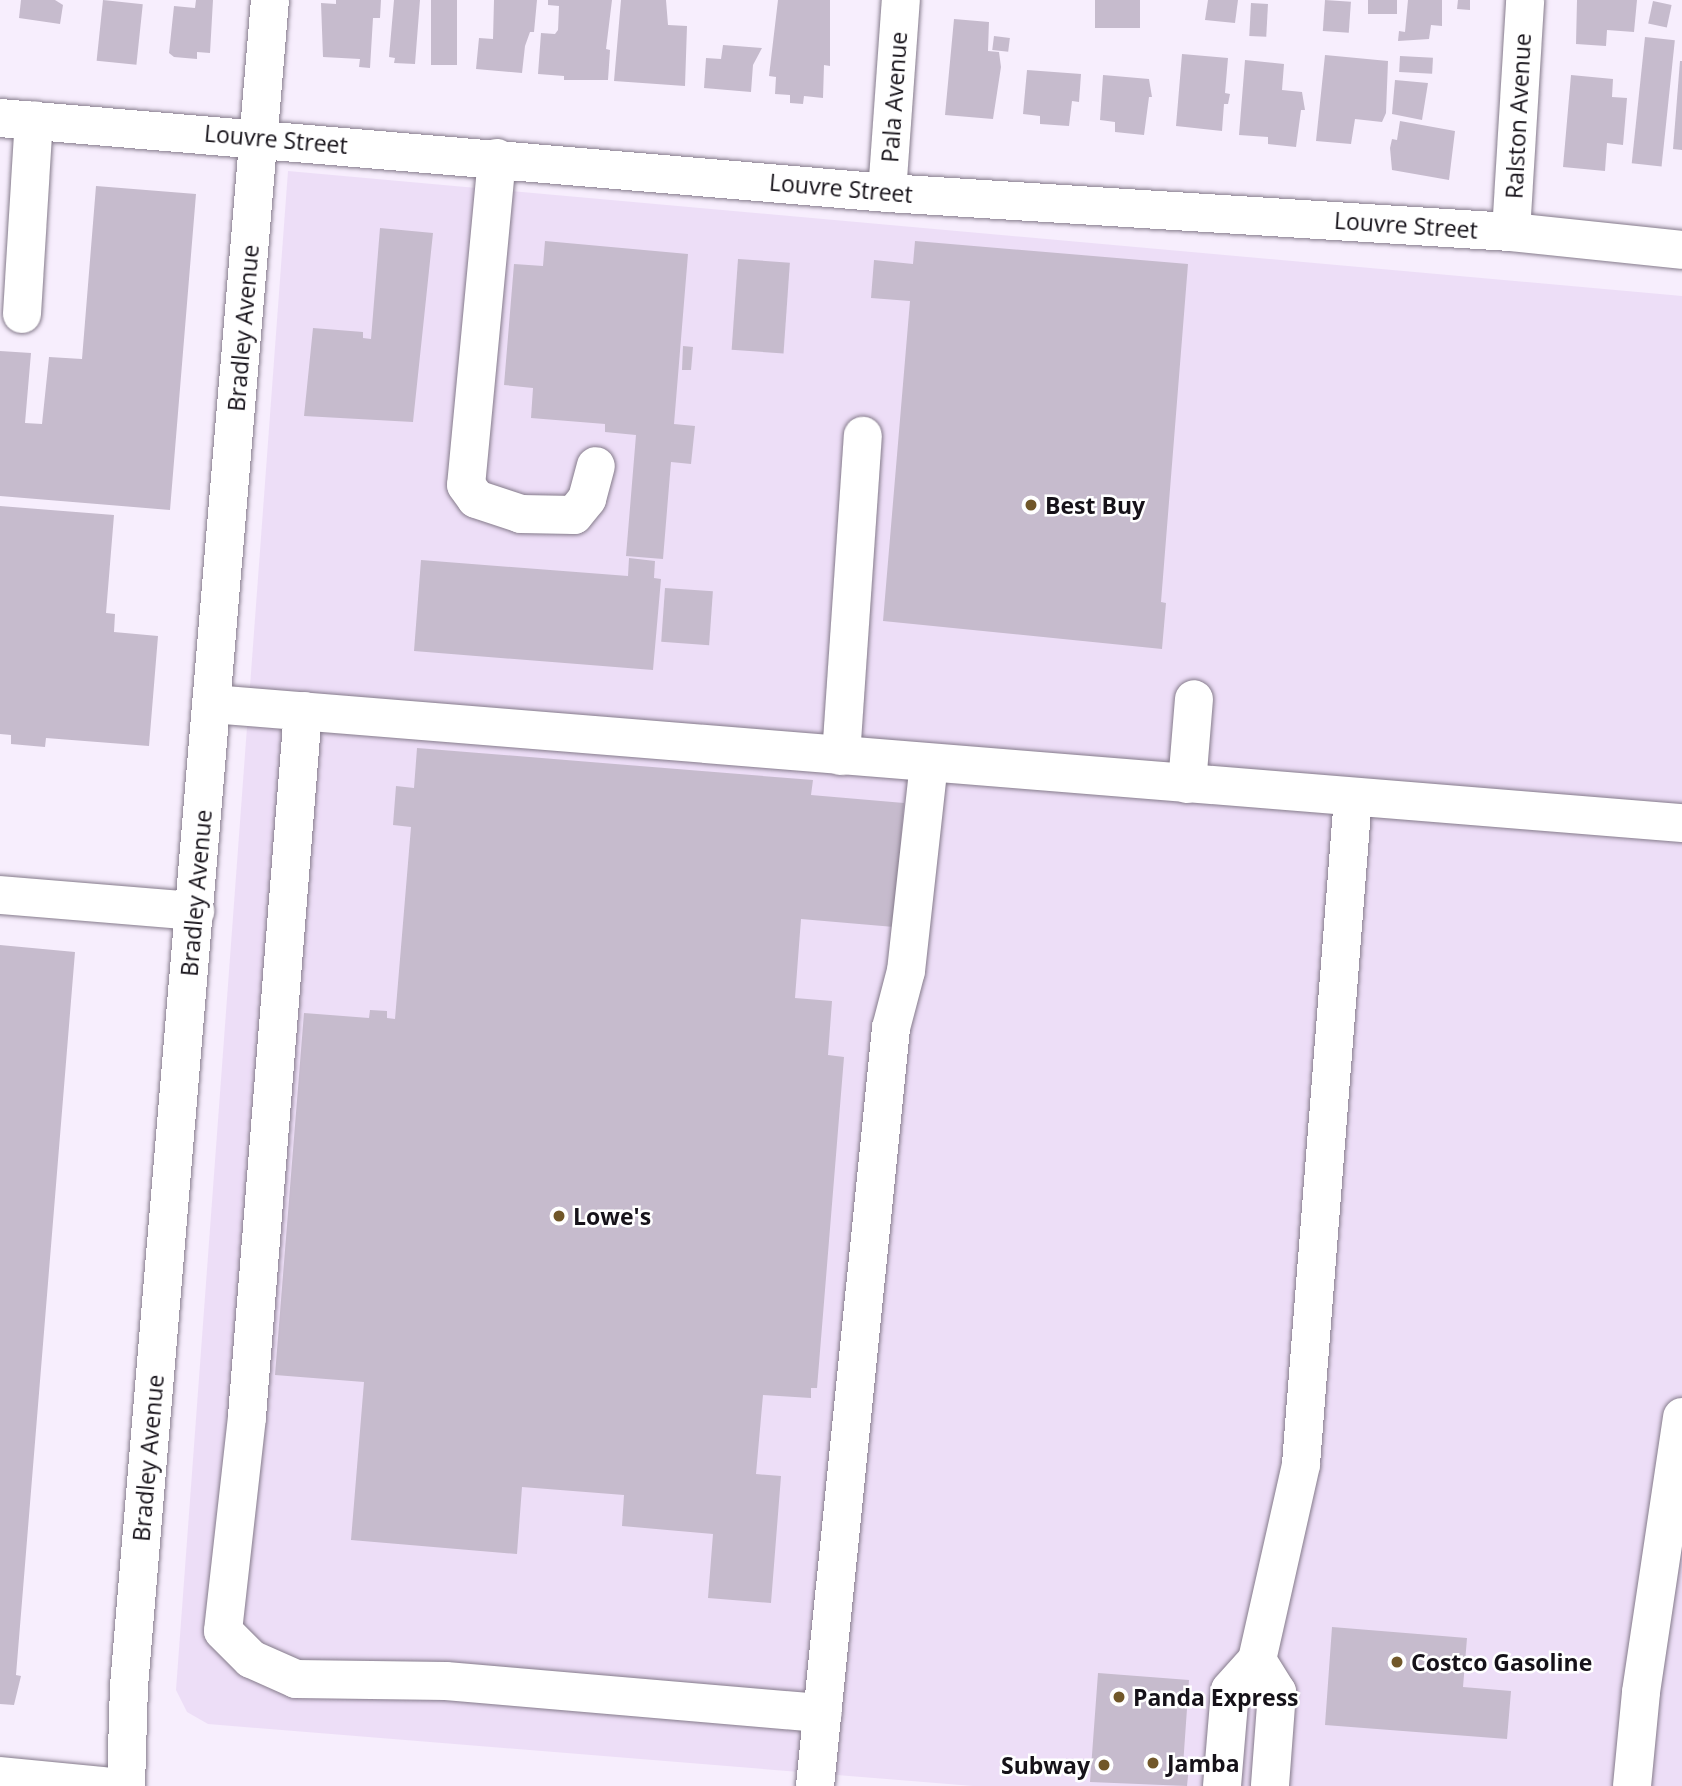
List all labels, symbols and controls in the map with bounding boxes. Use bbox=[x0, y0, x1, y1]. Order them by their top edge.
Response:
street label: Pala Avenue bbox=[876, 31, 912, 163]
street label: Ralston Avenue bbox=[1500, 32, 1536, 200]
street label: Louvre Street bbox=[203, 119, 349, 159]
street label: Louvre Street bbox=[768, 168, 914, 208]
street label: Louvre Street bbox=[1333, 206, 1479, 244]
street label: Bradley Avenue bbox=[222, 243, 264, 413]
place label: Best Buy bbox=[1045, 491, 1145, 519]
marker: Best Buy bbox=[1023, 497, 1039, 513]
street label: Bradley Avenue bbox=[175, 808, 217, 978]
place label: Lowe's bbox=[573, 1202, 651, 1230]
marker: Lowe's bbox=[551, 1208, 567, 1224]
street label: Bradley Avenue bbox=[127, 1373, 169, 1543]
place label: Costco Gasoline bbox=[1411, 1648, 1592, 1676]
marker: Costco Gasoline bbox=[1389, 1654, 1405, 1670]
place label: Panda Express bbox=[1133, 1683, 1299, 1711]
marker: Panda Express bbox=[1111, 1689, 1127, 1705]
place label: Jamba bbox=[1167, 1749, 1240, 1777]
place label: Subway bbox=[1001, 1751, 1090, 1779]
marker: Jamba bbox=[1145, 1755, 1161, 1771]
marker: Subway bbox=[1096, 1757, 1112, 1773]

